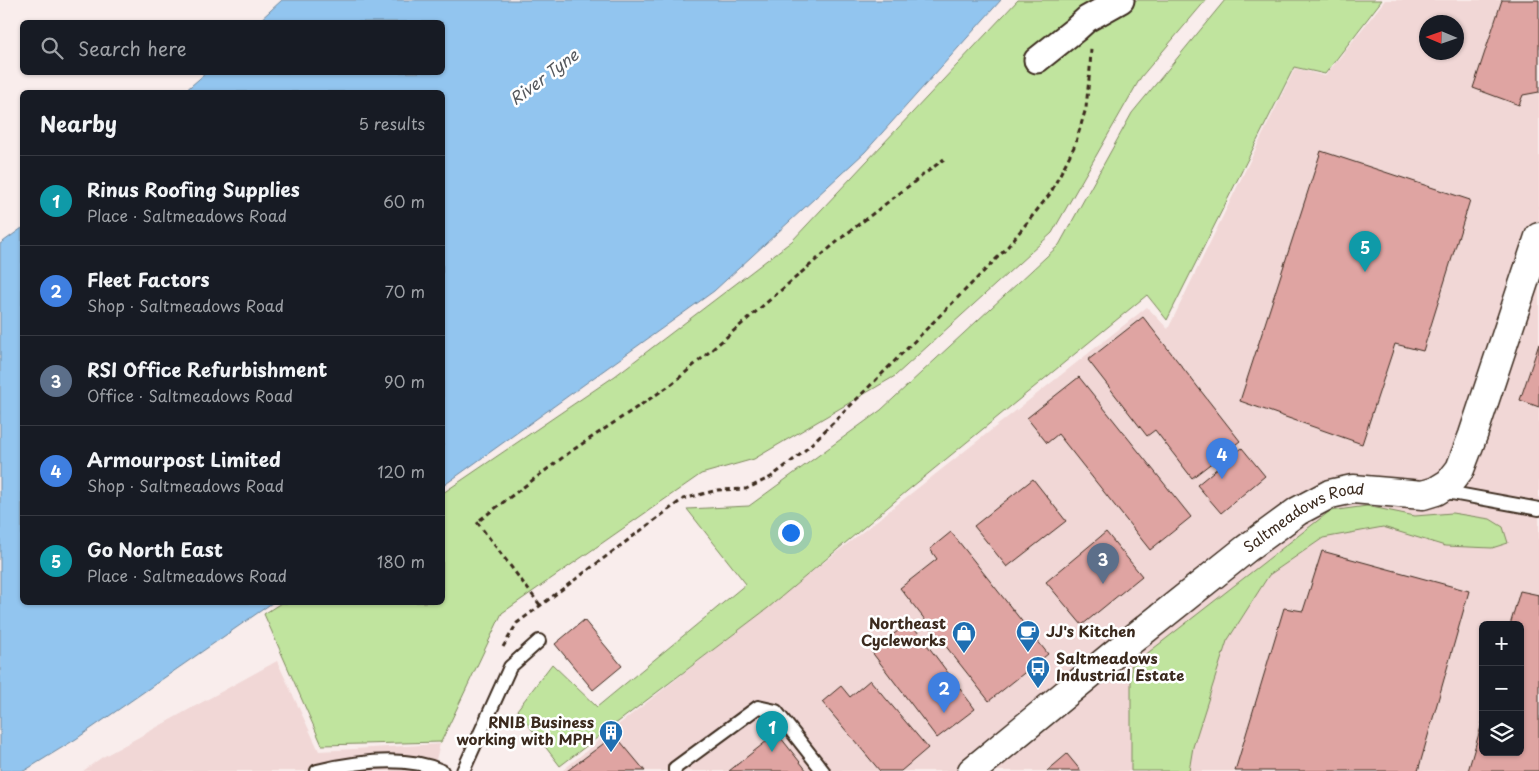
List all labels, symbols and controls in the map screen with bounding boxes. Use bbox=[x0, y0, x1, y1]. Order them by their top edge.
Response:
north arrow bbox=[1419, 15, 1464, 60]
search box bbox=[20, 20, 445, 75]
icon: search bbox=[38, 34, 66, 62]
text: Search here bbox=[78, 34, 187, 62]
water label: River Tyne bbox=[504, 42, 584, 110]
text: Nearby bbox=[40, 107, 117, 139]
text: 5 results bbox=[358, 111, 425, 135]
text: Rinus Roofing Supplies bbox=[87, 175, 300, 203]
text: 1 bbox=[52, 189, 60, 213]
text: 60 m bbox=[383, 189, 425, 213]
text: Place · Saltmeadows Road bbox=[87, 203, 287, 227]
pin: 5 bbox=[1349, 231, 1381, 272]
text: Fleet Factors bbox=[87, 265, 210, 293]
text: 2 bbox=[50, 279, 62, 303]
text: 70 m bbox=[385, 279, 425, 303]
text: Shop · Saltmeadows Road bbox=[87, 293, 284, 317]
text: RSI Office Refurbishment bbox=[87, 355, 327, 383]
text: 3 bbox=[51, 369, 61, 393]
text: 90 m bbox=[384, 369, 425, 393]
text: Office · Saltmeadows Road bbox=[87, 383, 293, 407]
pin: 4 bbox=[1206, 438, 1238, 479]
text: Armourpost Limited bbox=[87, 445, 281, 473]
text: 4 bbox=[51, 459, 61, 483]
text: 120 m bbox=[378, 459, 425, 483]
text: Shop · Saltmeadows Road bbox=[87, 473, 284, 497]
street label: Saltmeadows Road bbox=[1238, 476, 1365, 557]
your location bbox=[778, 520, 804, 546]
text: Go North East bbox=[87, 535, 223, 563]
pin: 3 bbox=[1087, 543, 1119, 584]
text: 5 bbox=[51, 549, 61, 573]
text: 180 m bbox=[377, 549, 425, 573]
text: Place · Saltmeadows Road bbox=[87, 563, 287, 587]
place label: Northeast Cycleworks bbox=[861, 611, 946, 651]
cafe icon: JJ's Kitchen bbox=[1015, 619, 1041, 653]
place label: JJ's Kitchen bbox=[1046, 619, 1136, 642]
shop icon: Northeast Cycleworks bbox=[951, 620, 977, 654]
map controls bbox=[1479, 621, 1524, 756]
button: + bbox=[1479, 621, 1524, 666]
place label: Saltmeadows Industrial Estate bbox=[1056, 646, 1184, 686]
bus stop icon: Saltmeadows Industrial Estate bbox=[1025, 655, 1051, 689]
button: − bbox=[1479, 666, 1524, 711]
pin: 2 bbox=[928, 672, 960, 713]
place label: RNIB Business working with MPH bbox=[456, 710, 594, 750]
pin: 1 bbox=[756, 711, 788, 752]
button: layers bbox=[1479, 711, 1524, 756]
building icon: RNIB Business working with MPH bbox=[598, 719, 624, 753]

